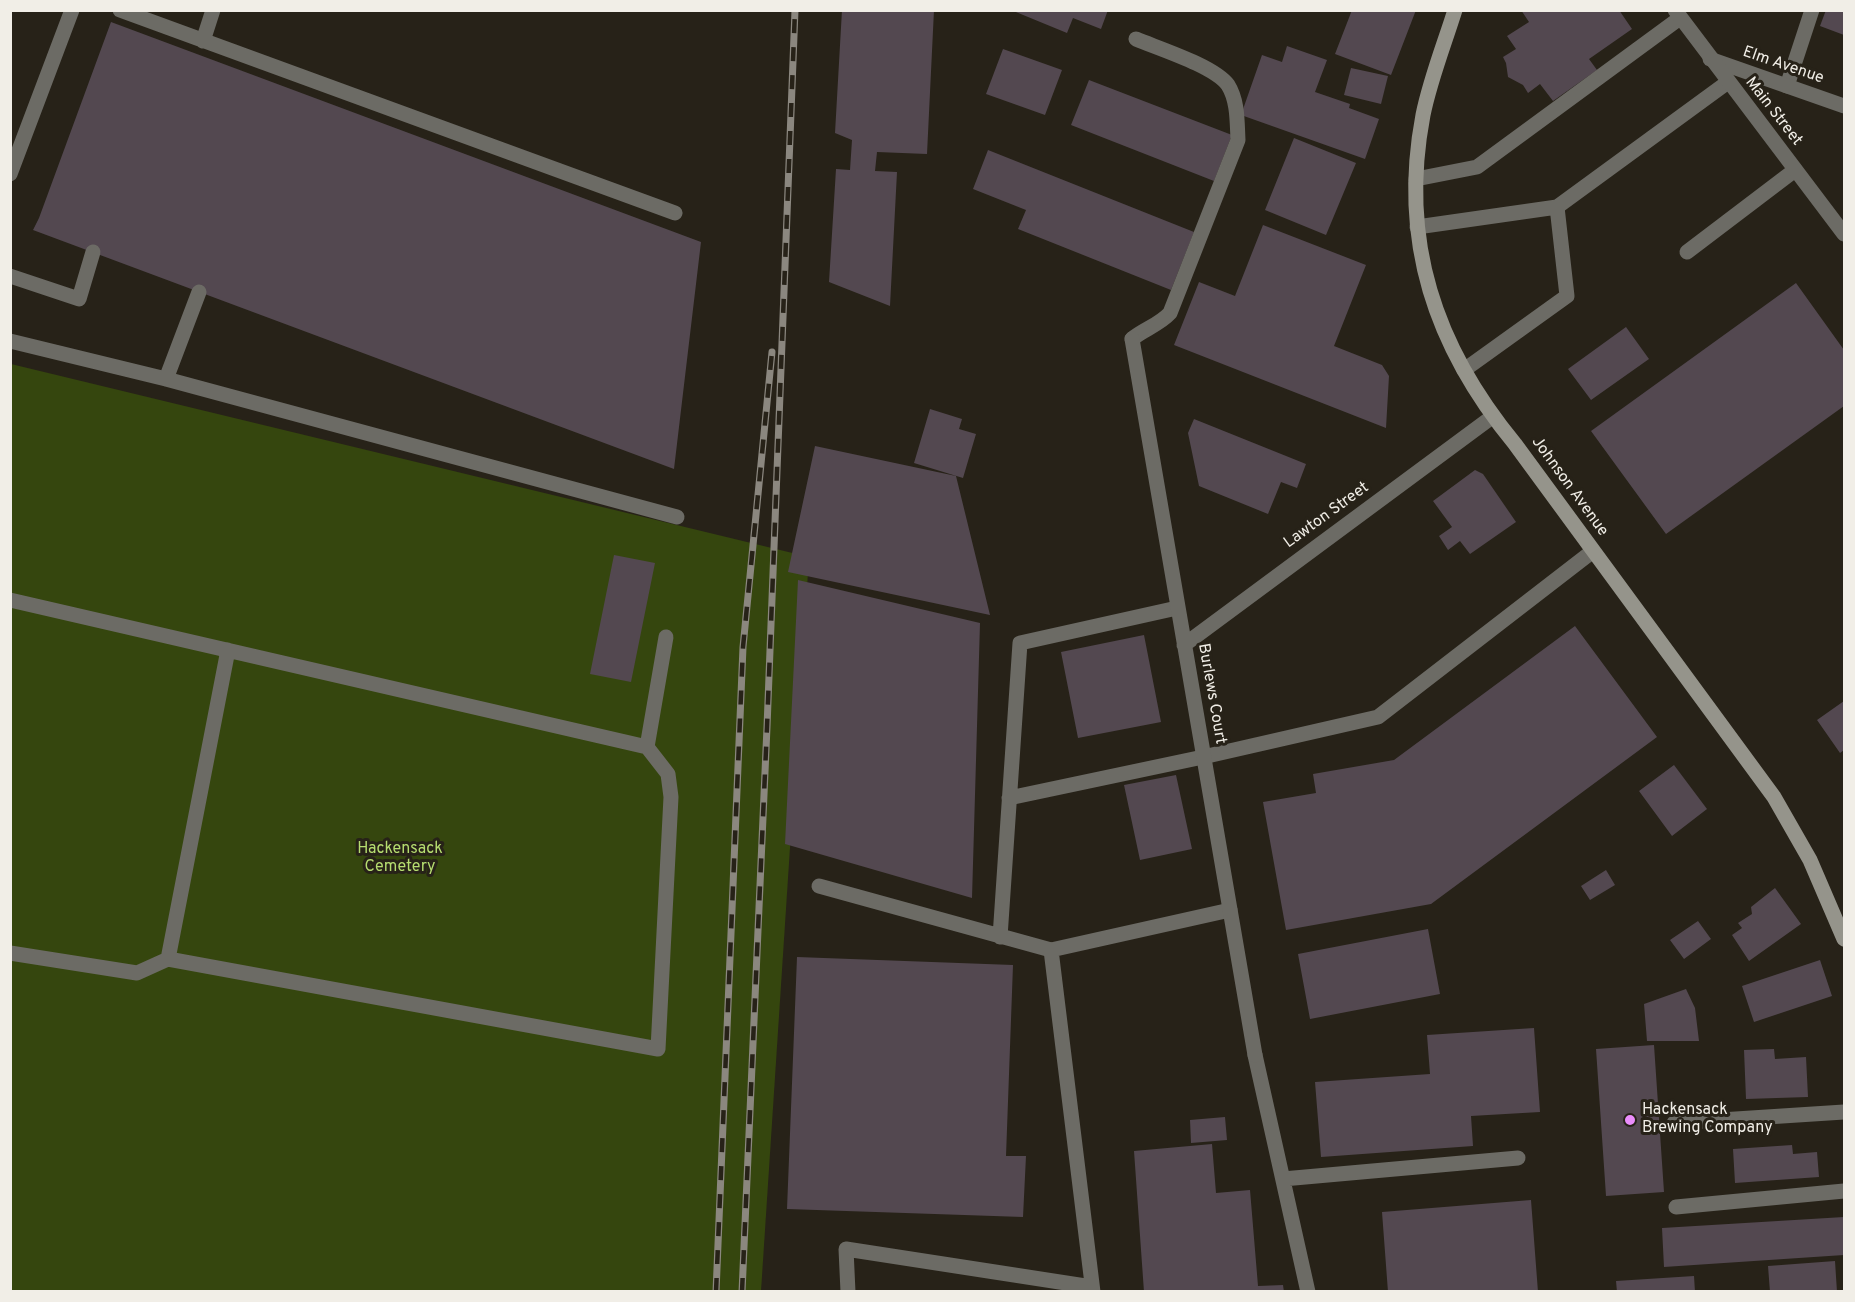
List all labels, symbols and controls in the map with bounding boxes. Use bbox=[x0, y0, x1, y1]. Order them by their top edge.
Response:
street label: Elm Avenue bbox=[1740, 43, 1826, 89]
street label: Main Street bbox=[1740, 74, 1806, 150]
street label: Johnson Avenue bbox=[1526, 433, 1612, 541]
street label: Lawton Street bbox=[1281, 479, 1373, 553]
street label: Burlews Court bbox=[1193, 642, 1229, 746]
park label: Hackensack Cemetery bbox=[357, 840, 443, 878]
place label: Hackensack Brewing Company bbox=[1642, 1101, 1773, 1139]
marker: Hackensack Brewing Company bbox=[1623, 1113, 1637, 1127]

